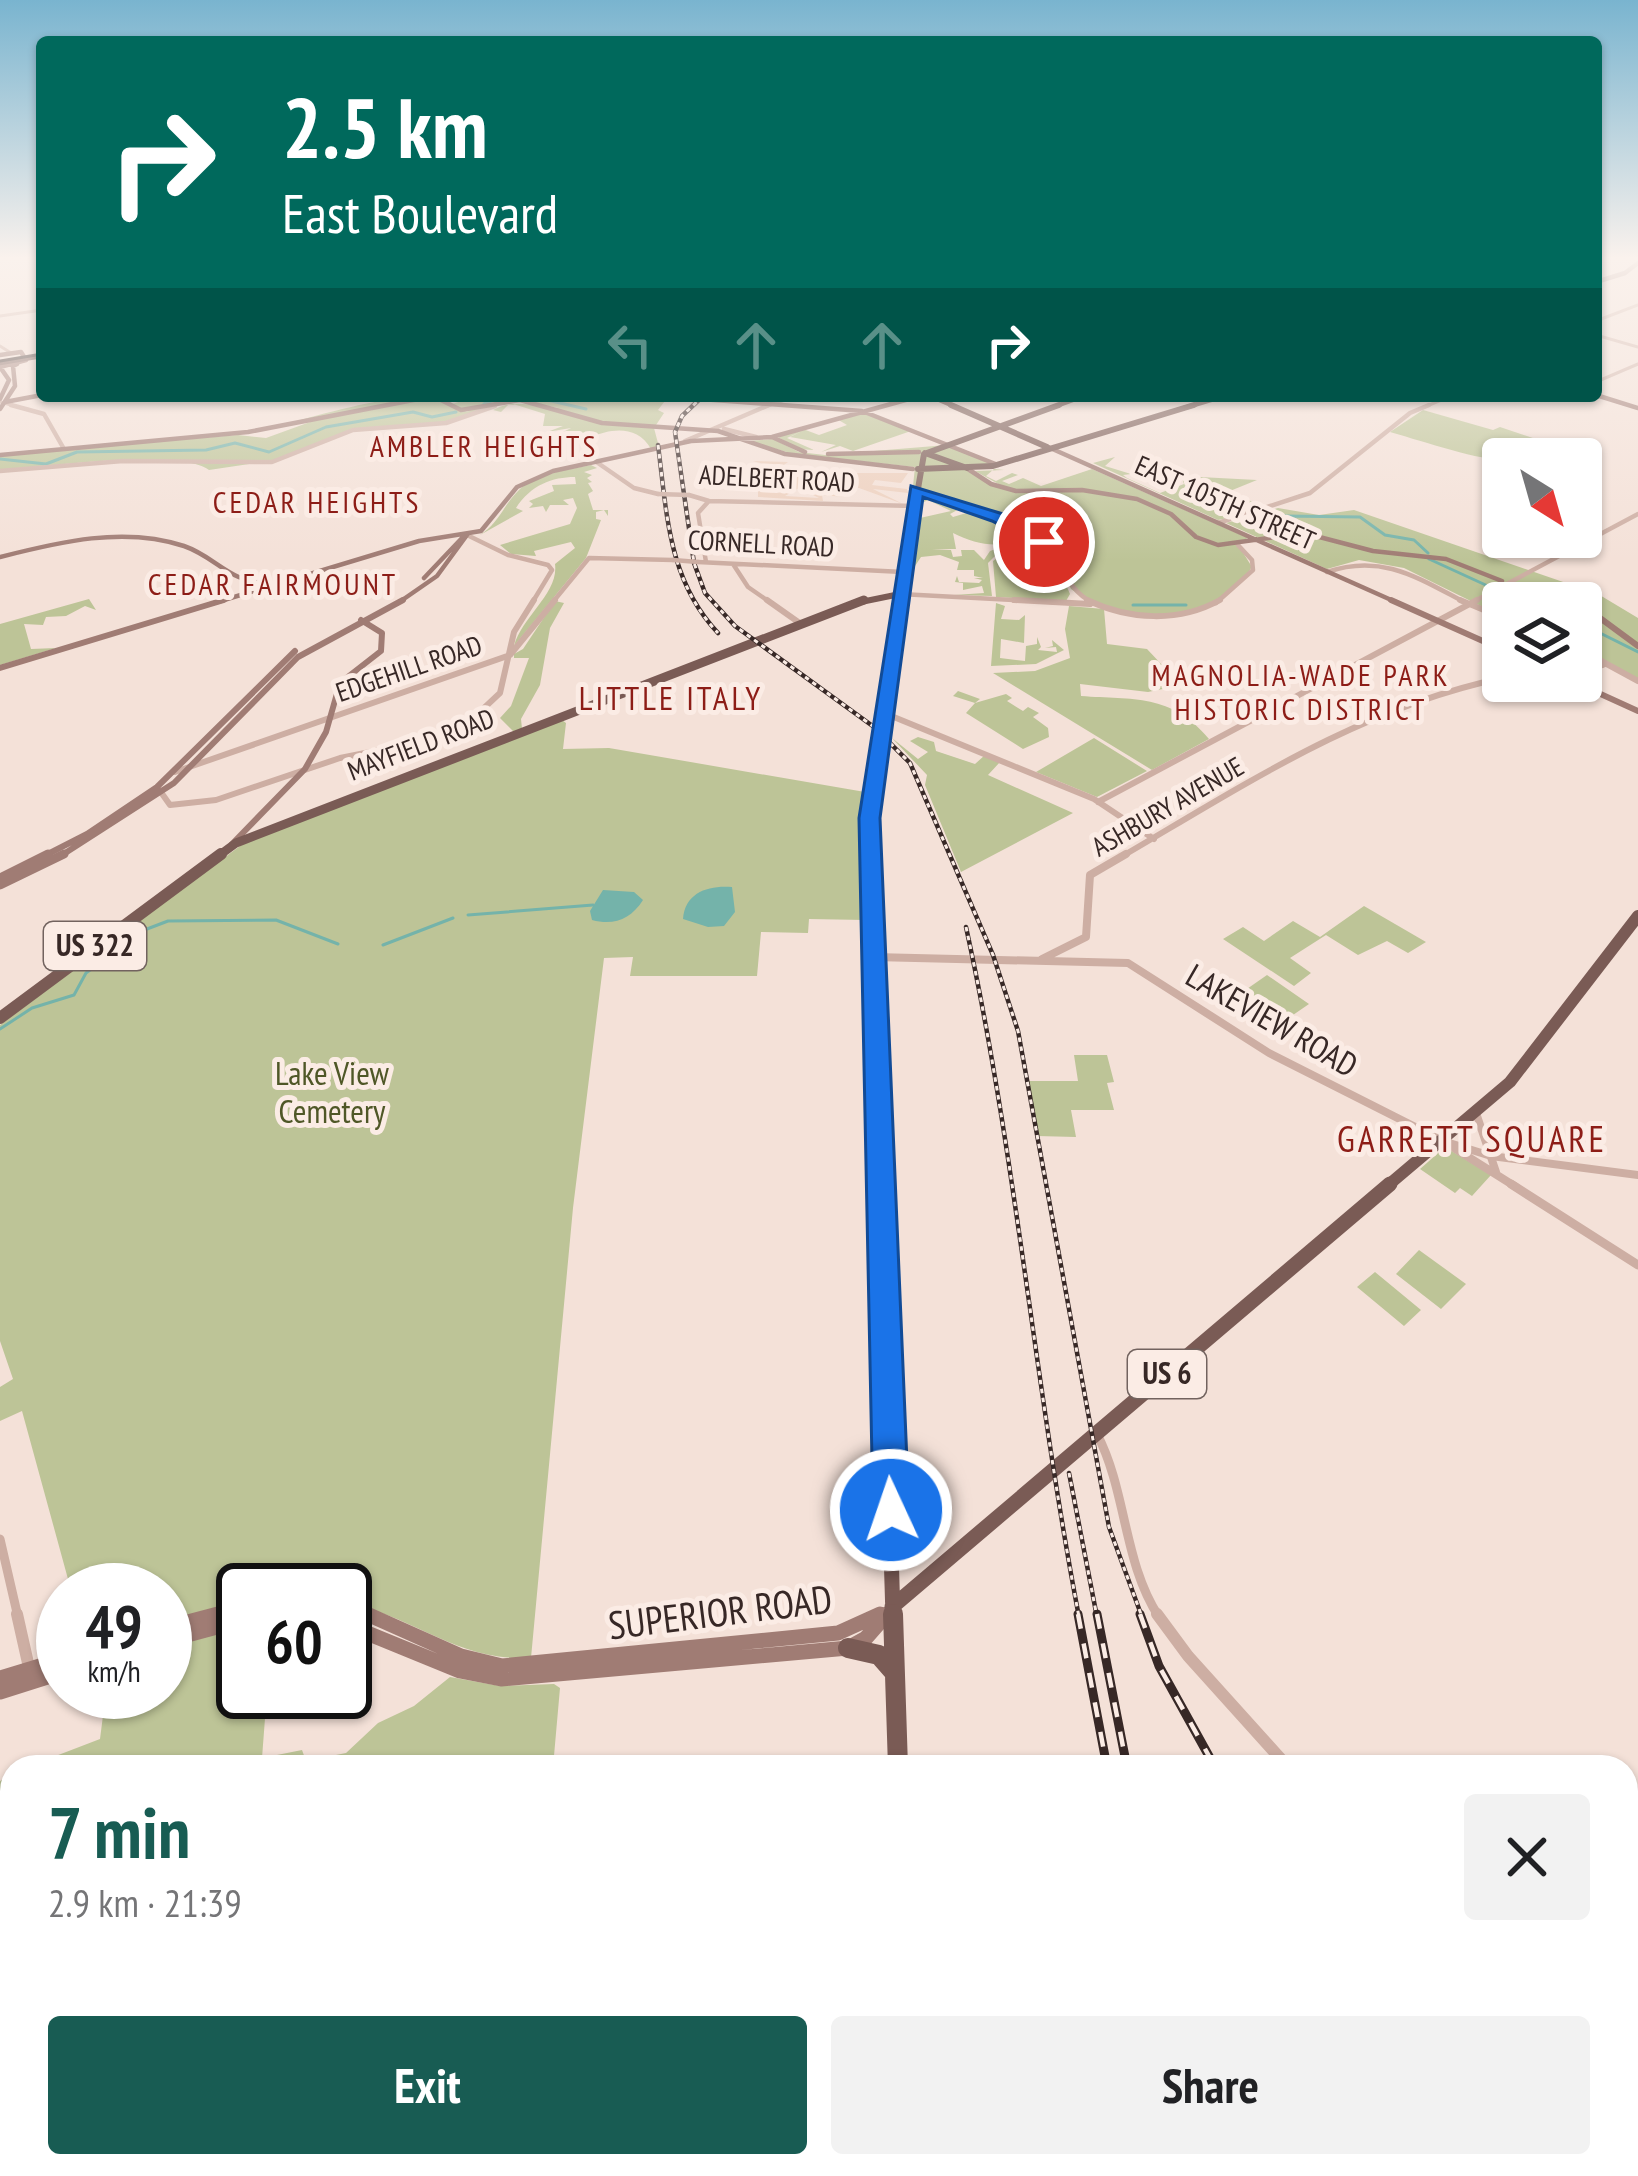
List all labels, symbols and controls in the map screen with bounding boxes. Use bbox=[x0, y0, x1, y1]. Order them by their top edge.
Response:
text: 2.5 km bbox=[282, 72, 488, 181]
icon: right bbox=[84, 84, 240, 240]
text: East Boulevard bbox=[282, 178, 558, 248]
icon: left bbox=[597, 312, 663, 378]
icon: ahead bbox=[723, 312, 789, 378]
icon: ahead bbox=[849, 312, 915, 378]
icon: right bbox=[975, 312, 1041, 378]
district label: AMBLER HEIGHTS bbox=[370, 426, 598, 465]
north arrow bbox=[1482, 438, 1602, 558]
map controls bbox=[1482, 438, 1602, 702]
street label: EAST 105TH STREET bbox=[1130, 447, 1321, 557]
street label: ADELBERT ROAD bbox=[698, 457, 856, 499]
district label: CEDAR HEIGHTS bbox=[213, 482, 421, 521]
pin bbox=[993, 491, 1095, 593]
icon: arrive bbox=[1011, 509, 1077, 575]
street label: CORNELL ROAD bbox=[687, 522, 835, 564]
district label: CEDAR FAIRMOUNT bbox=[148, 564, 398, 603]
button: layers bbox=[1482, 582, 1602, 702]
street label: EDGEHILL ROAD bbox=[331, 627, 486, 709]
district label: MAGNOLIA-WADE PARK HISTORIC DISTRICT bbox=[1151, 655, 1451, 728]
district label: LITTLE ITALY bbox=[579, 676, 763, 719]
street label: MAYFIELD ROAD bbox=[343, 701, 499, 788]
street label: ASHBURY AVENUE bbox=[1085, 749, 1250, 863]
road number: US 322 bbox=[44, 922, 146, 970]
street label: LAKEVIEW ROAD bbox=[1179, 953, 1366, 1086]
park label: Lake View Cemetery bbox=[275, 1051, 390, 1132]
district label: GARRETT SQUARE bbox=[1337, 1115, 1607, 1162]
road number: US 6 bbox=[1128, 1350, 1206, 1398]
position arrow bbox=[828, 1447, 954, 1573]
speed limit sign: 60 bbox=[216, 1563, 372, 1719]
street label: SUPERIOR ROAD bbox=[605, 1573, 835, 1651]
text: 49 bbox=[85, 1587, 143, 1665]
text: km/h bbox=[87, 1651, 141, 1690]
text: 7 min bbox=[48, 1785, 190, 1878]
button: close bbox=[1464, 1794, 1590, 1920]
text: 2.9 km · 21:39 bbox=[48, 1877, 242, 1928]
button: Exit bbox=[48, 2016, 807, 2154]
button: Share bbox=[831, 2016, 1590, 2154]

